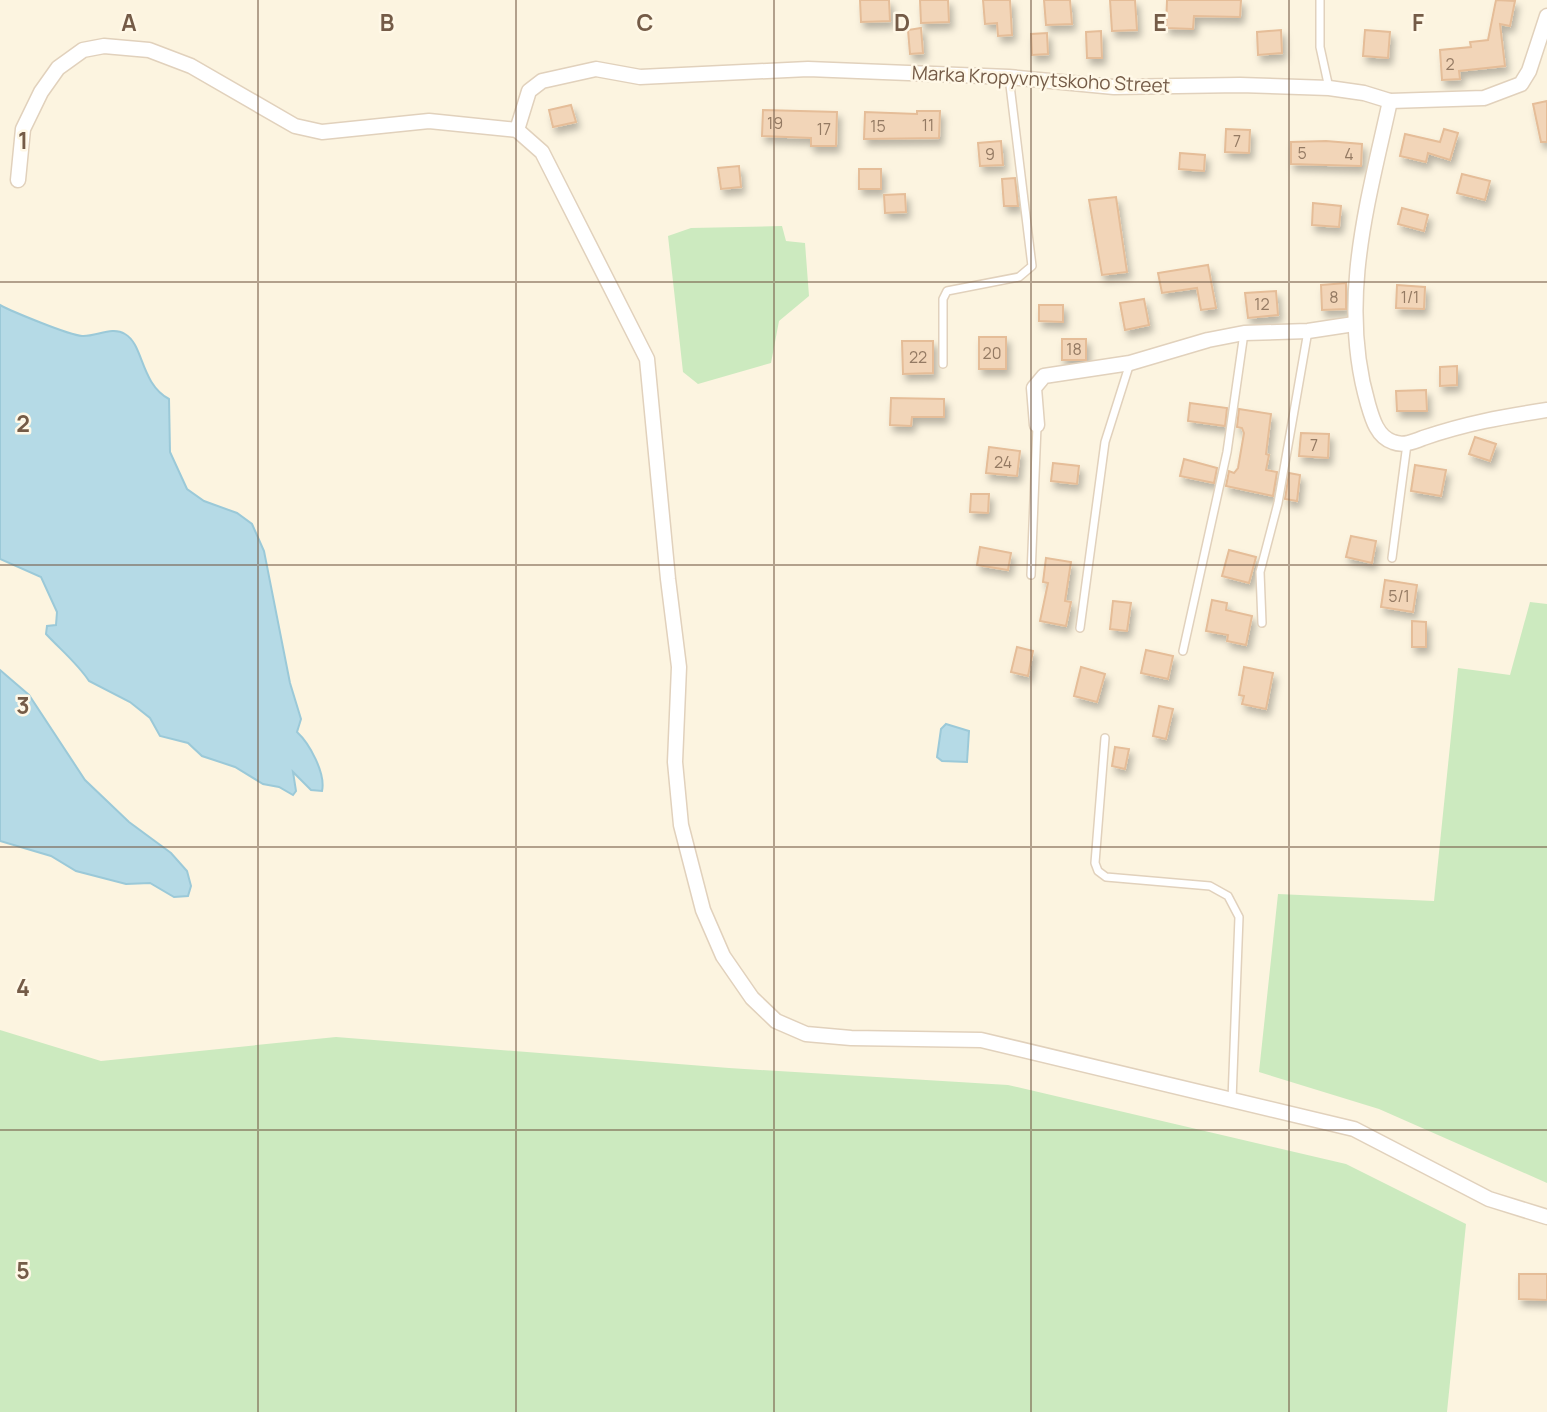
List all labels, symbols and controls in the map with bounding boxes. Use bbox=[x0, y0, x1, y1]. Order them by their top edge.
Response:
text: A bbox=[121, 6, 137, 38]
text: B bbox=[380, 6, 394, 38]
text: C bbox=[637, 6, 654, 38]
text: D bbox=[894, 6, 910, 38]
text: E bbox=[1153, 6, 1167, 38]
text: F bbox=[1412, 6, 1424, 38]
house number: 2 bbox=[1445, 53, 1455, 75]
street label: Marka Kropyvnytskoho Street bbox=[911, 59, 1171, 99]
house number: 19 bbox=[767, 112, 783, 134]
house number: 11 bbox=[922, 114, 934, 136]
house number: 15 bbox=[870, 115, 886, 137]
house number: 17 bbox=[817, 118, 831, 140]
text: 1 bbox=[18, 124, 28, 156]
house number: 7 bbox=[1233, 130, 1241, 152]
house number: 5 bbox=[1297, 142, 1307, 164]
house number: 9 bbox=[985, 143, 995, 165]
house number: 4 bbox=[1344, 143, 1354, 165]
house number: 8 bbox=[1329, 286, 1339, 308]
house number: 1/1 bbox=[1401, 286, 1419, 308]
house number: 12 bbox=[1254, 293, 1270, 315]
house number: 18 bbox=[1066, 338, 1082, 360]
house number: 20 bbox=[983, 342, 1001, 364]
house number: 22 bbox=[909, 346, 927, 368]
text: 2 bbox=[16, 407, 30, 439]
house number: 7 bbox=[1310, 434, 1318, 456]
house number: 24 bbox=[994, 451, 1012, 473]
house number: 5/1 bbox=[1388, 585, 1410, 607]
text: 3 bbox=[16, 689, 30, 721]
text: 4 bbox=[16, 971, 30, 1003]
text: 5 bbox=[16, 1254, 30, 1286]

